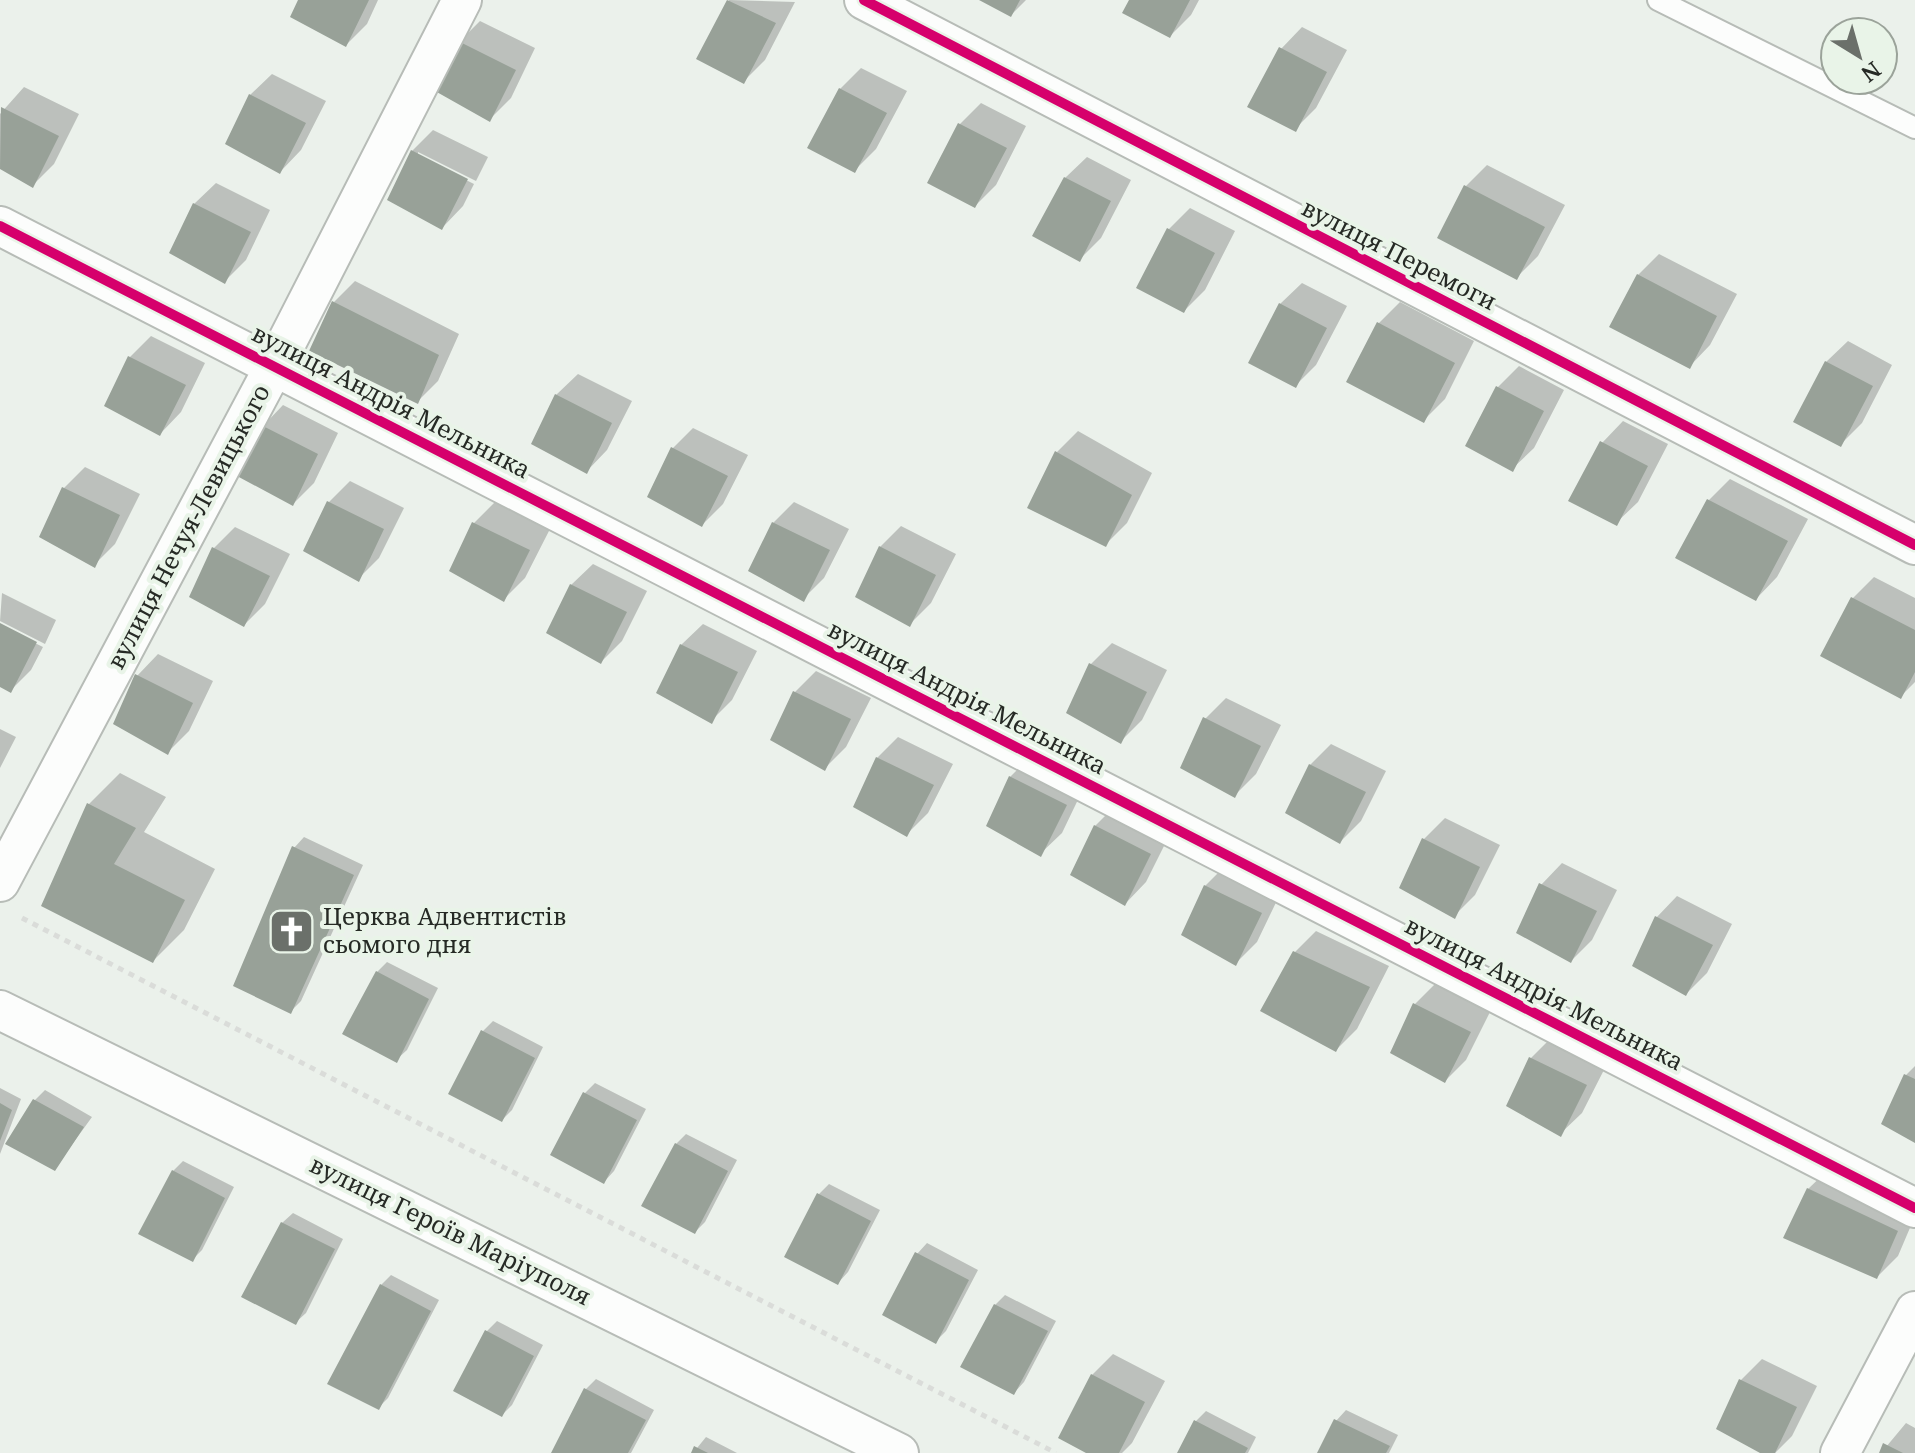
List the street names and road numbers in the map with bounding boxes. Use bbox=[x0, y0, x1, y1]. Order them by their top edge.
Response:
street label: вулиця Перемоги bbox=[1297, 190, 1503, 317]
street label: вулиця Андрія Мельника bbox=[247, 316, 537, 485]
street label: вулиця Нечуя-Левицького bbox=[99, 378, 277, 674]
street label: вулиця Андрія Мельника bbox=[823, 612, 1113, 781]
street label: вулиця Андрія Мельника bbox=[1400, 908, 1690, 1077]
street label: вулиця Героїв Маріуполя bbox=[305, 1147, 597, 1312]

